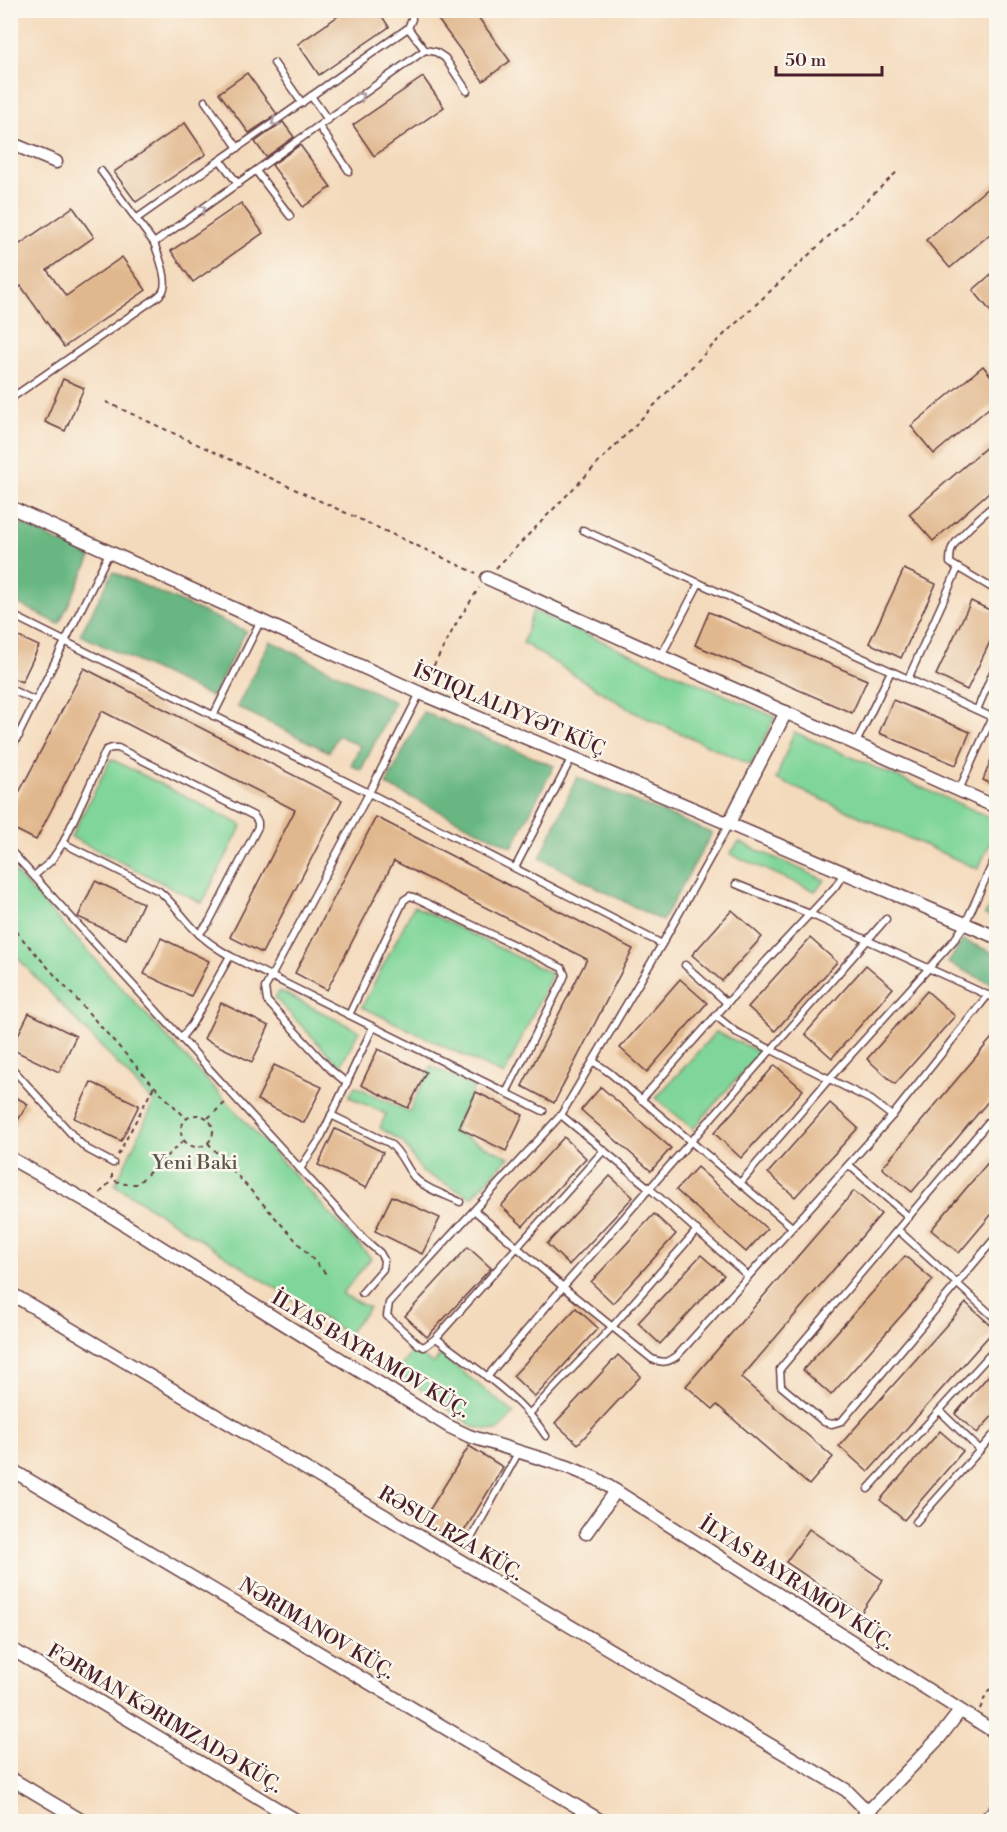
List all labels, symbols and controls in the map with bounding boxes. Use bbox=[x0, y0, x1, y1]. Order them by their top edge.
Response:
scale bar bbox=[776, 39, 882, 77]
text: 50 m bbox=[785, 49, 827, 72]
one-way arrow bbox=[354, 92, 365, 103]
one-way arrow bbox=[270, 115, 281, 126]
one-way arrow bbox=[195, 205, 206, 216]
street label: İSTIQLALIYYƏT KÜÇ bbox=[409, 658, 609, 762]
park label: Yeni Baki bbox=[151, 1151, 238, 1176]
street label: İLYAS BAYRAMOV KÜÇ. bbox=[267, 1285, 474, 1424]
street label: RƏSUL RZA KÜÇ. bbox=[373, 1480, 528, 1587]
street label: İLYAS BAYRAMOV KÜÇ. bbox=[694, 1511, 899, 1657]
street label: NƏRIMANOV KÜÇ. bbox=[234, 1572, 399, 1686]
street label: FƏRMAN KƏRIMZADƏ KÜÇ. bbox=[42, 1638, 287, 1800]

